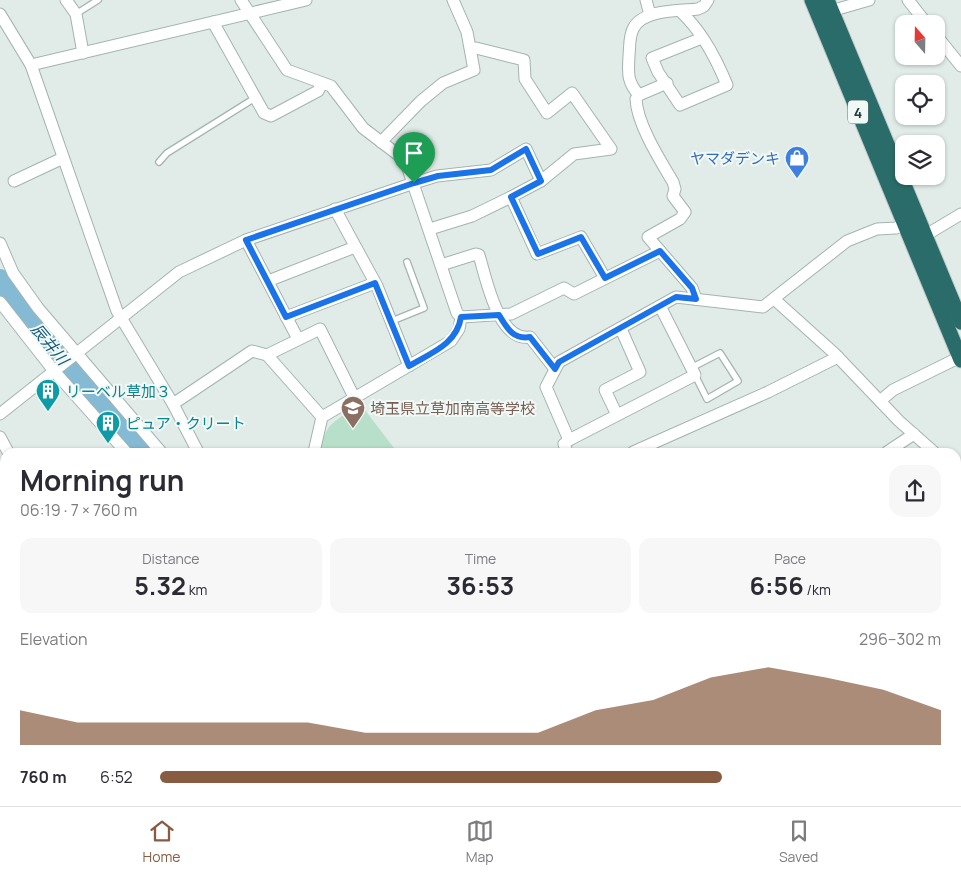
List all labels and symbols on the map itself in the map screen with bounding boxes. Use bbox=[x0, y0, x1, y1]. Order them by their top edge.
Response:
north arrow bbox=[895, 15, 945, 65]
road number: 4 bbox=[848, 100, 868, 124]
pin bbox=[393, 132, 435, 183]
shop icon: ヤマダデンキ bbox=[784, 145, 810, 179]
place label: ヤマダデンキ bbox=[690, 148, 780, 169]
water label: 辰井川 bbox=[26, 319, 75, 371]
building icon: リーベル草加３ bbox=[35, 378, 61, 412]
place label: リーベル草加３ bbox=[66, 381, 171, 402]
school or university icon: 埼玉県立草加南高等学校 bbox=[340, 395, 366, 429]
place label: 埼玉県立草加南高等学校 bbox=[370, 398, 535, 419]
building icon: ピュア・クリート bbox=[95, 410, 121, 444]
place label: ピュア・クリート bbox=[126, 413, 246, 434]

